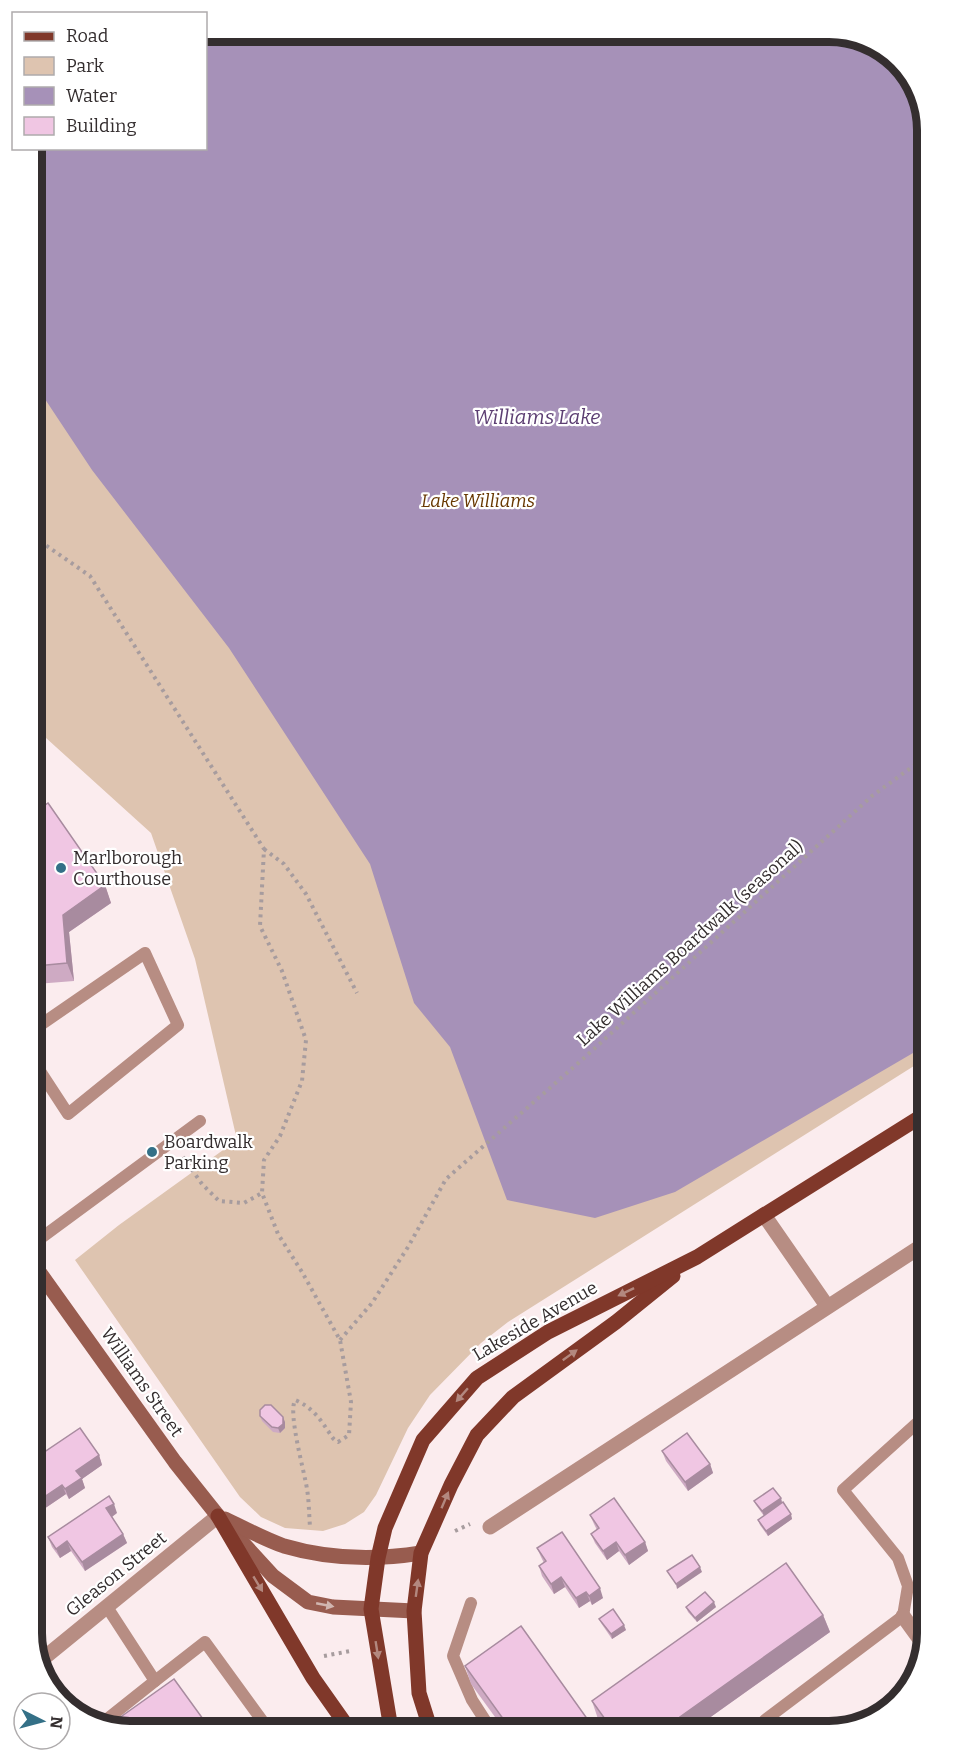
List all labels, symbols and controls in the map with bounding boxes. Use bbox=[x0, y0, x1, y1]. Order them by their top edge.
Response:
legend bbox=[12, 12, 207, 150]
text: Road bbox=[66, 25, 109, 47]
text: Park bbox=[66, 55, 105, 77]
text: Water bbox=[66, 85, 117, 107]
text: Building bbox=[66, 115, 137, 137]
water label: Williams Lake bbox=[474, 405, 600, 429]
park label: Lake Williams bbox=[421, 490, 536, 512]
street label: Lake Williams Boardwalk (seasonal) bbox=[572, 835, 808, 1051]
place label: Marlborough Courthouse bbox=[73, 847, 182, 890]
marker: Marlborough Courthouse bbox=[54, 861, 68, 875]
place label: Boardwalk Parking bbox=[164, 1131, 254, 1174]
marker: Boardwalk Parking bbox=[145, 1145, 159, 1159]
street label: Lakeside Avenue bbox=[469, 1276, 601, 1366]
one-way arrow bbox=[617, 1288, 634, 1297]
street label: Williams Street bbox=[96, 1323, 188, 1441]
one-way arrow bbox=[561, 1349, 577, 1361]
one-way arrow bbox=[456, 1387, 469, 1402]
one-way arrow bbox=[440, 1490, 450, 1508]
street label: Gleason Street bbox=[61, 1527, 171, 1621]
one-way arrow bbox=[253, 1576, 264, 1592]
one-way arrow bbox=[412, 1578, 421, 1597]
one-way arrow bbox=[316, 1601, 335, 1610]
one-way arrow bbox=[373, 1641, 382, 1660]
north arrow bbox=[12, 1691, 72, 1751]
text: N bbox=[46, 1715, 67, 1730]

